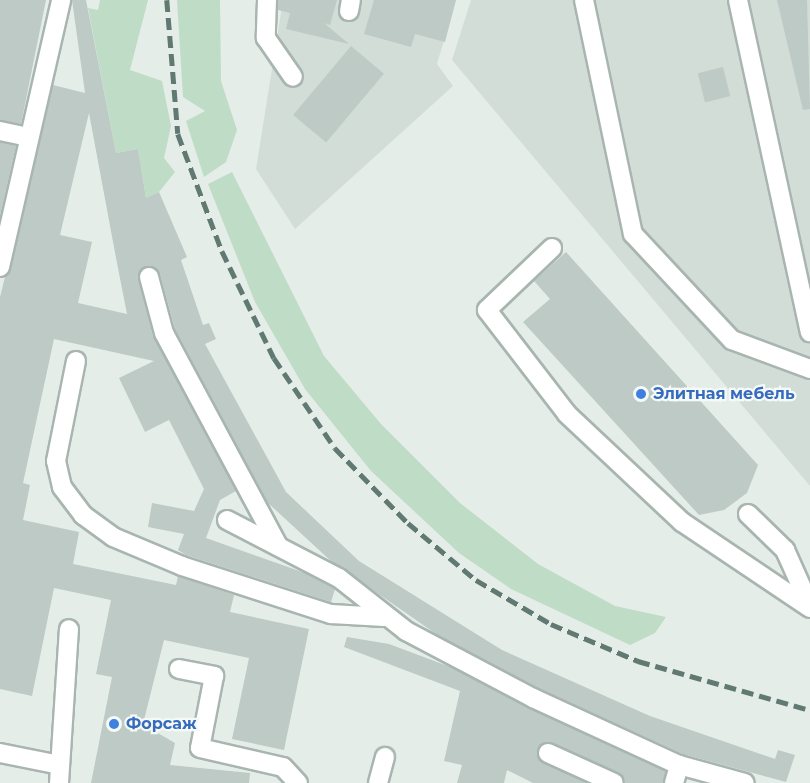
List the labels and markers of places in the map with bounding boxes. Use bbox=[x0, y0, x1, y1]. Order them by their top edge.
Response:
place label: Элитная мебель bbox=[653, 384, 795, 404]
marker: Элитная мебель bbox=[634, 387, 648, 401]
place label: Форсаж bbox=[126, 714, 197, 734]
marker: Форсаж bbox=[107, 717, 121, 731]

